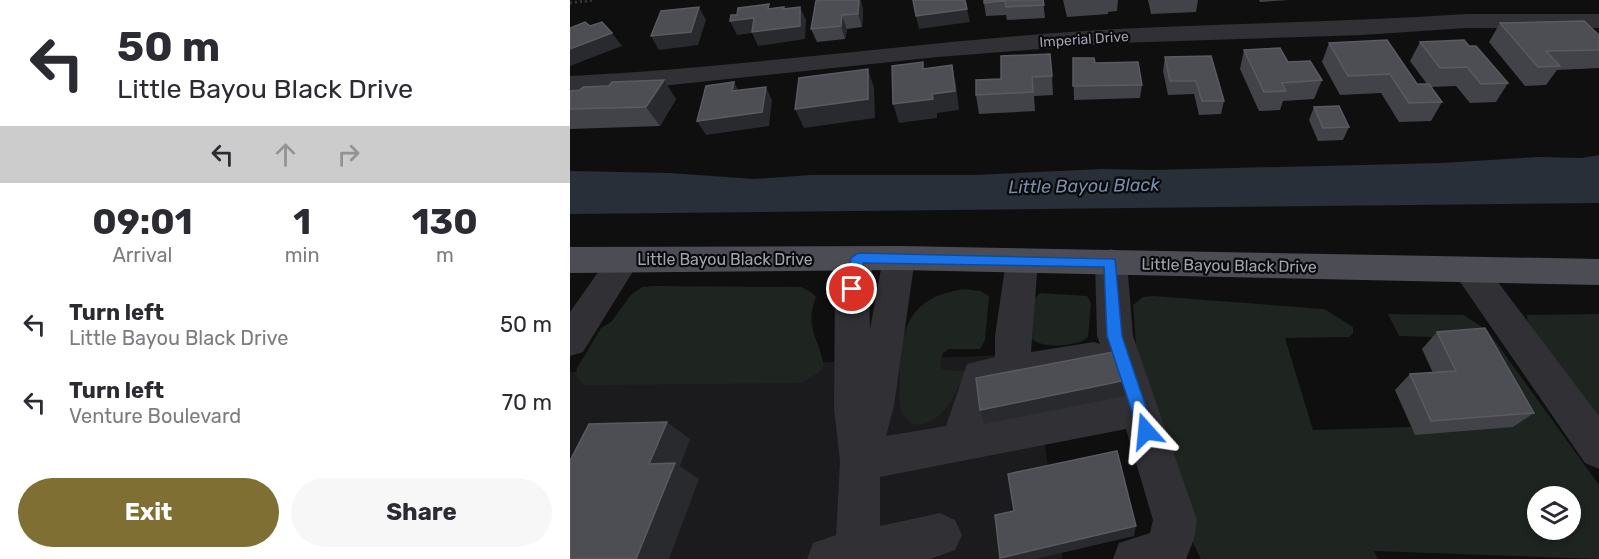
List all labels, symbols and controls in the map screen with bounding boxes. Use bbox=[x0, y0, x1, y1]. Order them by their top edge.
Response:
text: 50 m bbox=[117, 22, 220, 72]
icon: left bbox=[18, 24, 96, 102]
street label: Imperial Drive bbox=[1039, 28, 1129, 51]
text: Little Bayou Black Drive bbox=[117, 73, 413, 105]
icon: left bbox=[206, 138, 239, 171]
icon: ahead bbox=[269, 138, 302, 171]
icon: right bbox=[332, 138, 365, 171]
water label: Little Bayou Black bbox=[1008, 174, 1161, 198]
text: 09:01 bbox=[92, 200, 193, 243]
text: 1 bbox=[293, 200, 311, 243]
text: 130 bbox=[412, 200, 478, 243]
text: Arrival bbox=[112, 243, 172, 267]
text: min bbox=[285, 243, 320, 267]
text: m bbox=[436, 243, 454, 267]
street label: Little Bayou Black Drive bbox=[637, 250, 813, 269]
street label: Little Bayou Black Drive bbox=[1141, 254, 1317, 277]
pin bbox=[826, 263, 877, 314]
icon: arrive bbox=[835, 272, 868, 305]
text: Turn left bbox=[69, 299, 164, 326]
icon: left bbox=[18, 308, 51, 341]
text: 50 m bbox=[500, 311, 552, 338]
text: Little Bayou Black Drive bbox=[69, 326, 288, 350]
text: Turn left bbox=[69, 377, 164, 404]
icon: left bbox=[18, 386, 51, 419]
text: 70 m bbox=[502, 389, 552, 416]
position arrow bbox=[1114, 399, 1178, 463]
text: Venture Boulevard bbox=[69, 404, 241, 428]
button: Exit bbox=[18, 478, 279, 547]
button: Share bbox=[291, 478, 552, 547]
map controls bbox=[1527, 486, 1581, 540]
button: layers bbox=[1527, 486, 1581, 540]

